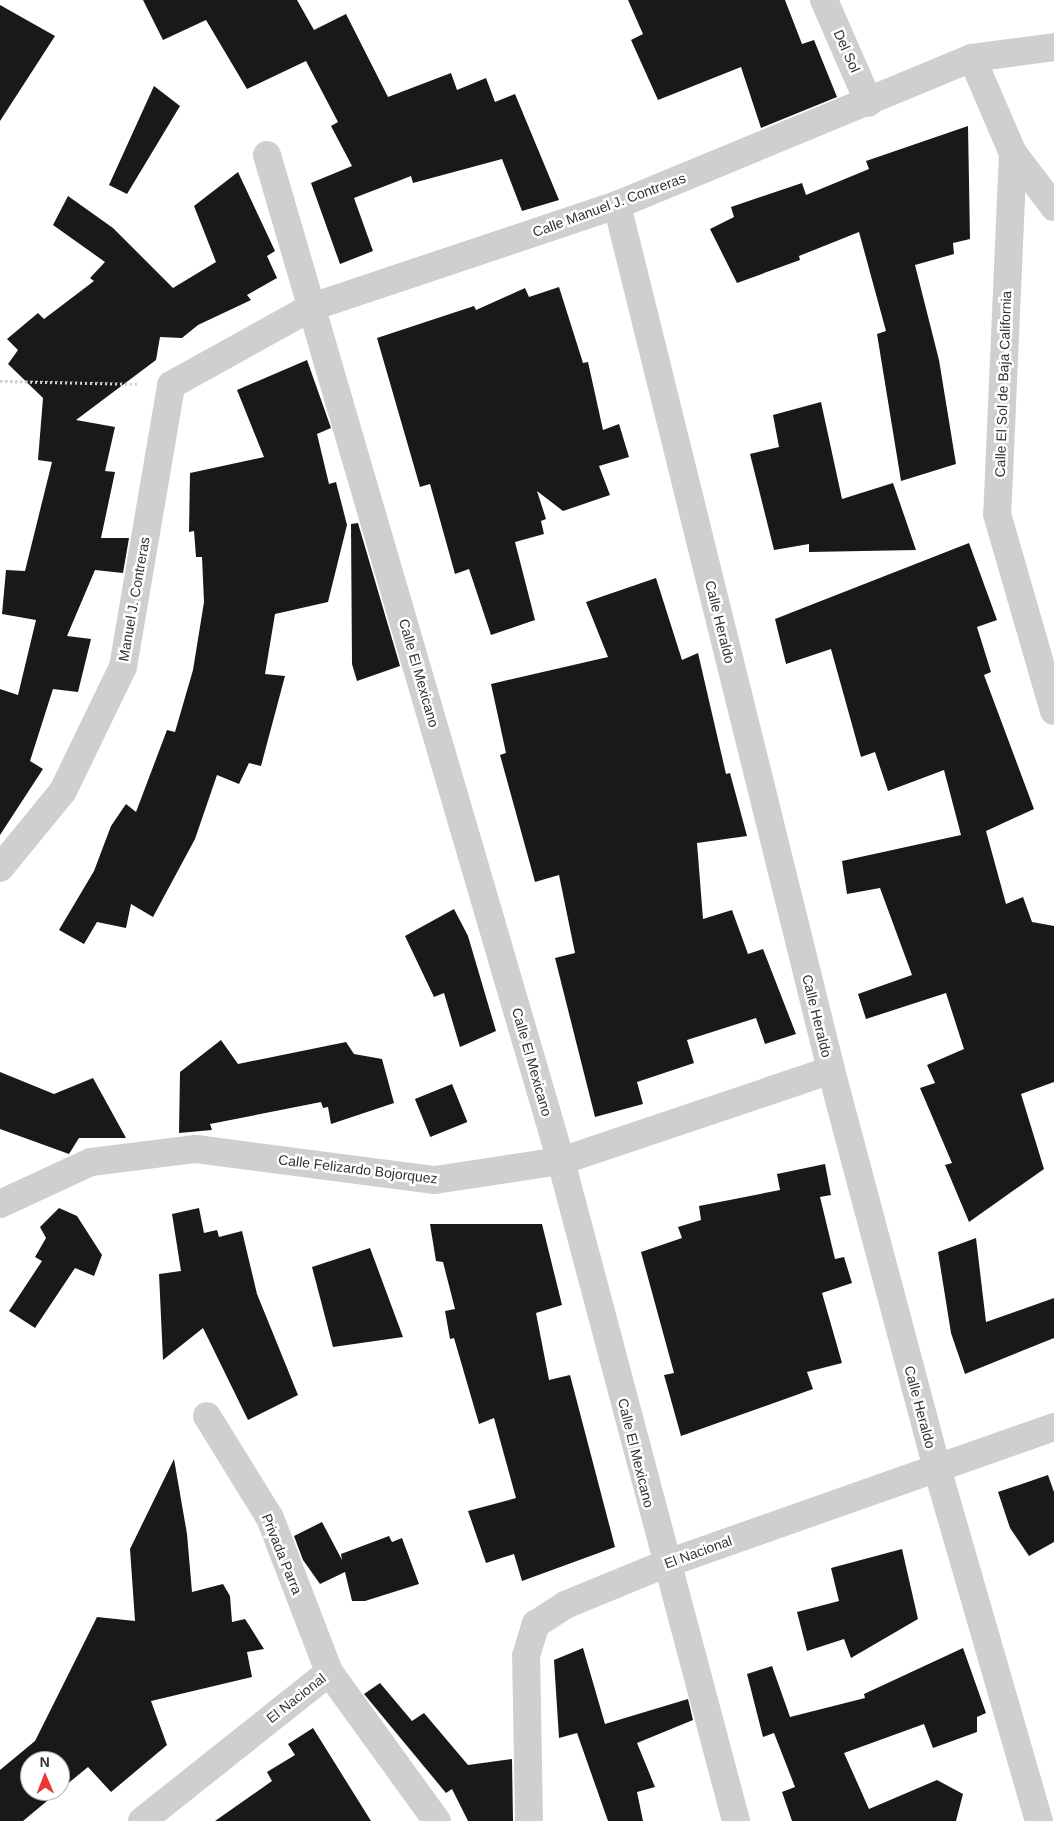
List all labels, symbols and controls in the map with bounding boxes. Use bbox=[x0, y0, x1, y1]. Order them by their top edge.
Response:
street label: Del Sol bbox=[830, 27, 864, 75]
street label: Calle Manuel J. Contreras bbox=[530, 169, 688, 241]
street label: Calle El Sol de Baja California bbox=[991, 290, 1015, 478]
street label: Manuel J. Contreras bbox=[115, 535, 153, 663]
street label: Calle Heraldo bbox=[702, 579, 738, 665]
street label: Calle El Mexicano bbox=[395, 617, 443, 729]
street label: Calle Heraldo bbox=[799, 973, 835, 1059]
street label: Calle El Mexicano bbox=[508, 1006, 556, 1118]
street label: Calle Felizardo Bojorquez bbox=[277, 1151, 439, 1187]
street label: Calle Heraldo bbox=[901, 1364, 939, 1450]
street label: Calle El Mexicano bbox=[614, 1397, 658, 1509]
street label: Privada Parra bbox=[258, 1511, 306, 1597]
street label: El Nacional bbox=[662, 1532, 734, 1572]
street label: El Nacional bbox=[263, 1670, 329, 1726]
north arrow bbox=[20, 1751, 70, 1801]
text: N bbox=[40, 1754, 50, 1770]

